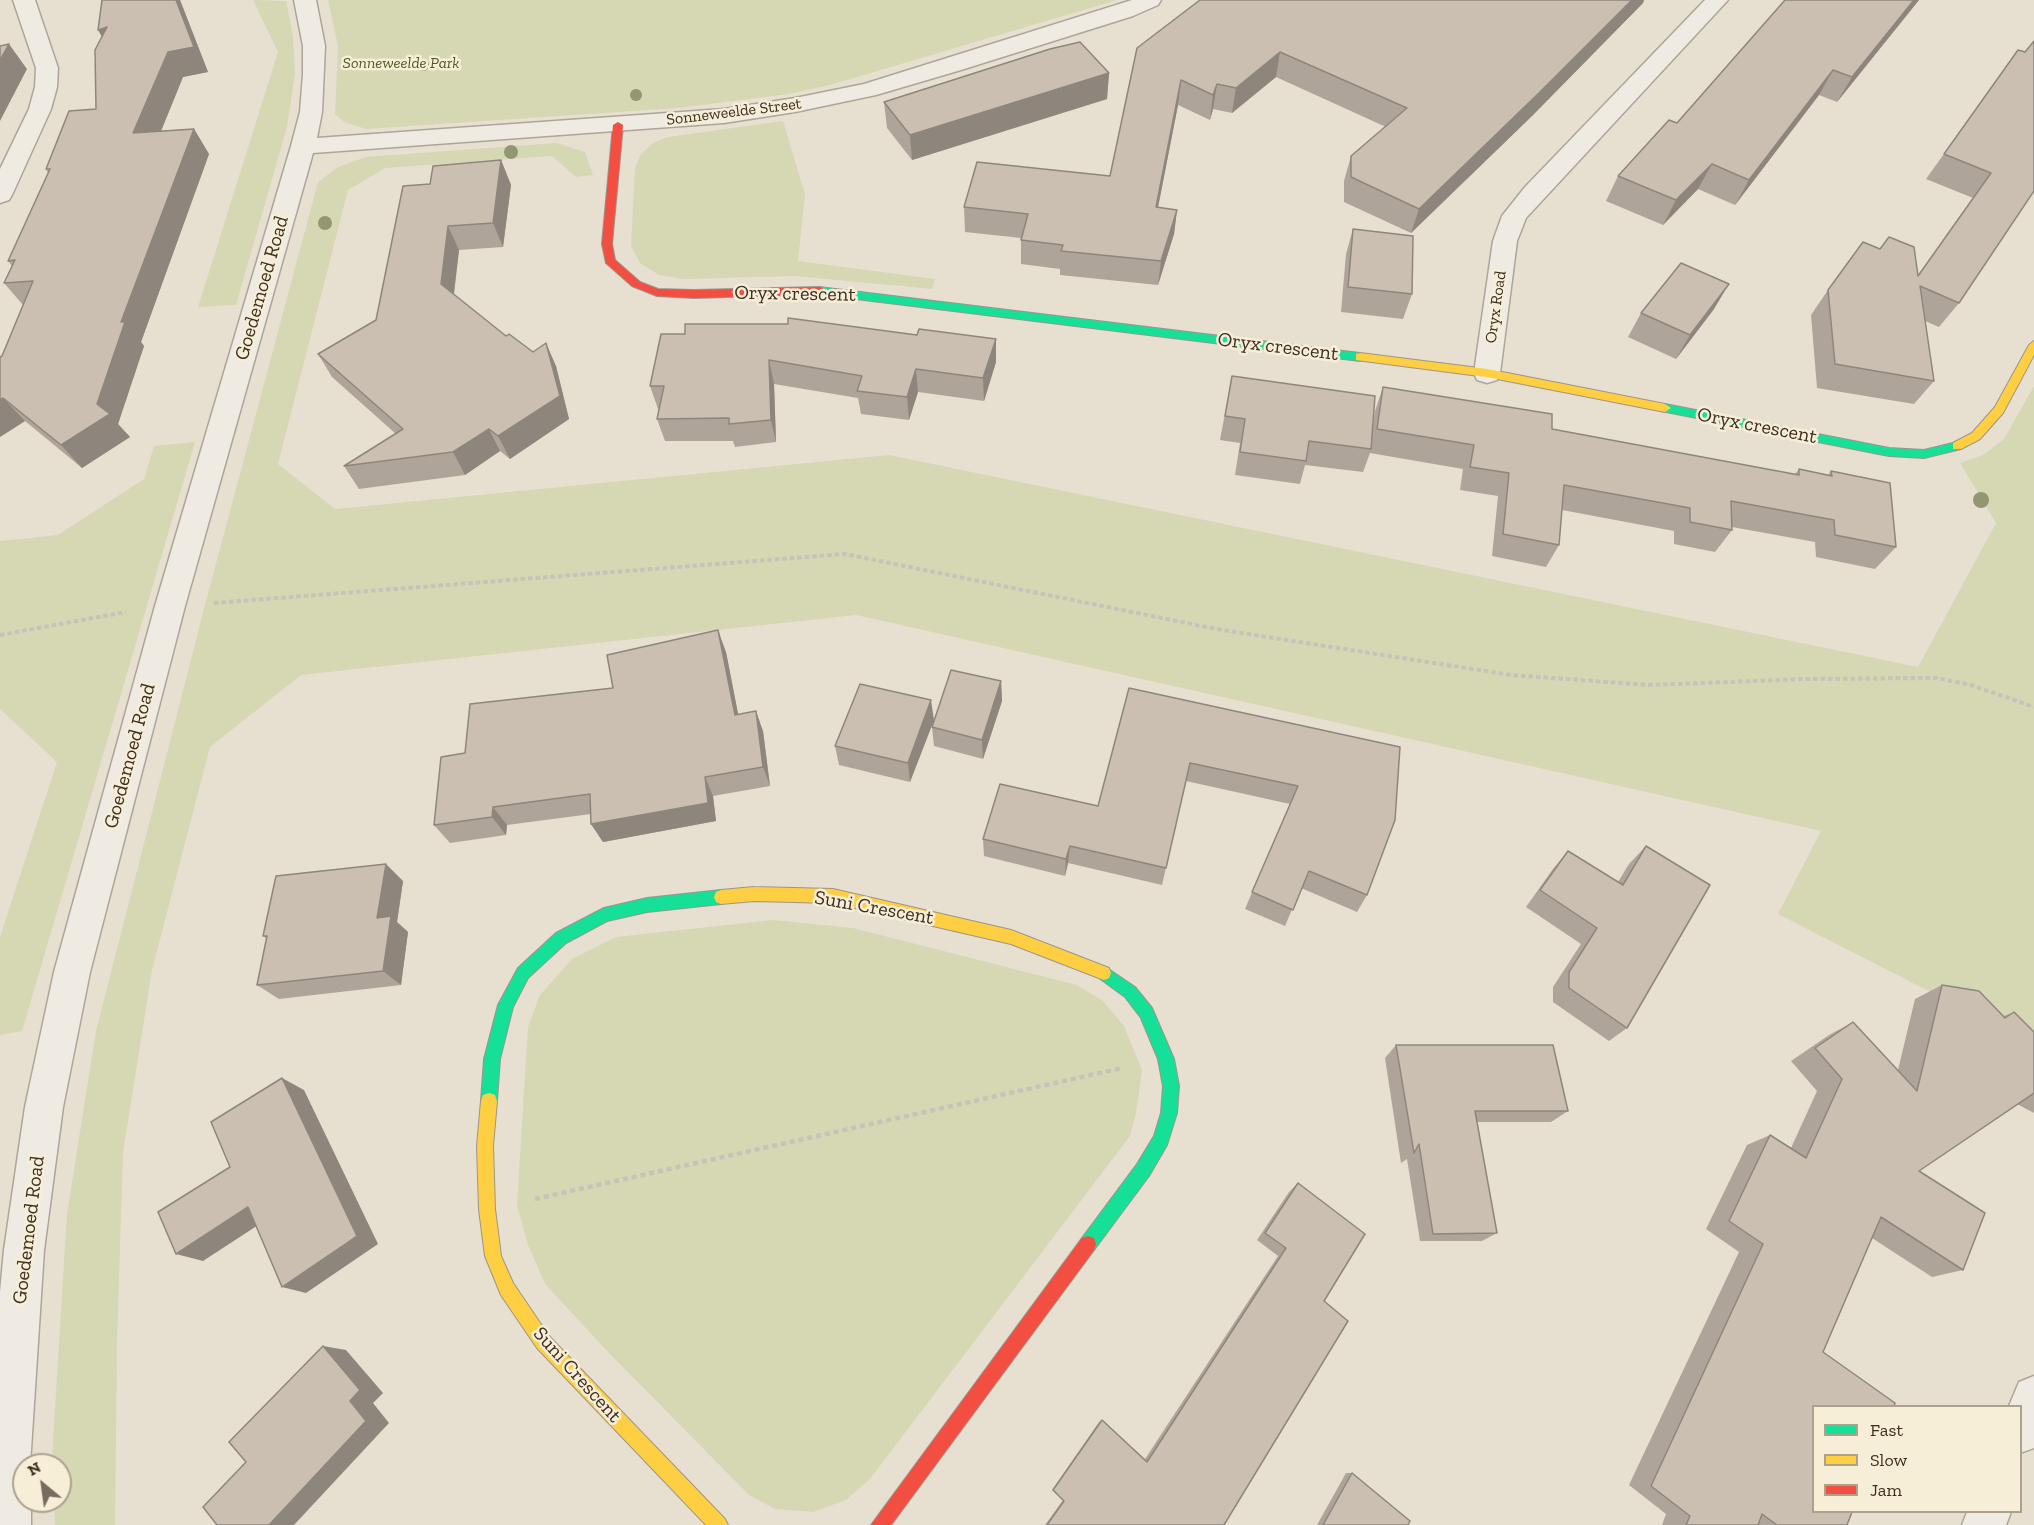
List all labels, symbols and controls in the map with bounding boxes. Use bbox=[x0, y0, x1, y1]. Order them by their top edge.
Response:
park label: Sonneweelde Park bbox=[343, 53, 459, 73]
street label: Sonneweelde Street bbox=[665, 94, 803, 130]
street label: Goedemoed Road bbox=[230, 213, 294, 363]
street label: Oryx Road bbox=[1481, 270, 1511, 344]
street label: Oryx crescent bbox=[734, 281, 856, 307]
street label: Oryx crescent bbox=[1216, 328, 1340, 366]
street label: Oryx crescent bbox=[1695, 403, 1819, 449]
street label: Goedemoed Road bbox=[99, 681, 161, 831]
street label: Suni Crescent bbox=[813, 886, 935, 930]
street label: Goedemoed Road bbox=[8, 1154, 50, 1306]
street label: Suni Crescent bbox=[528, 1322, 626, 1428]
legend bbox=[1812, 1405, 2022, 1513]
text: Fast bbox=[1870, 1419, 1903, 1441]
text: Slow bbox=[1870, 1449, 1907, 1471]
north arrow bbox=[12, 1453, 72, 1513]
text: N bbox=[24, 1457, 44, 1480]
text: Jam bbox=[1870, 1479, 1902, 1501]

